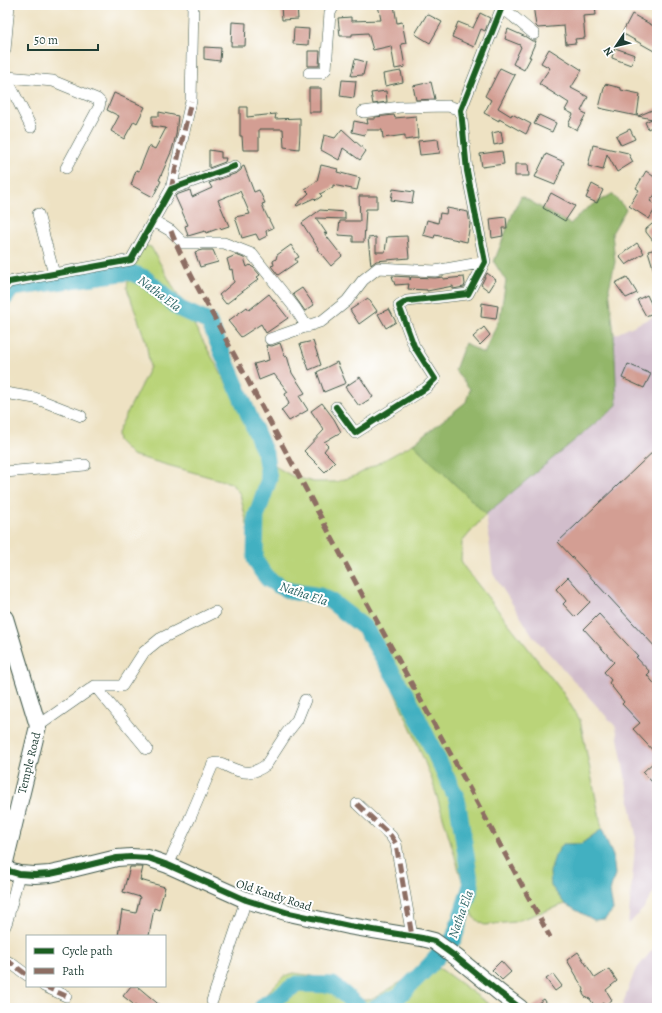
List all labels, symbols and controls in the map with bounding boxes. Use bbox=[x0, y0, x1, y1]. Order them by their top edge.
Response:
scale bar bbox=[28, 26, 98, 52]
north arrow bbox=[596, 26, 636, 66]
text: 50 m bbox=[34, 32, 58, 48]
text: N bbox=[600, 44, 617, 59]
water label: Natha Ela bbox=[135, 272, 185, 315]
water label: Natha Ela bbox=[278, 577, 330, 610]
street label: Temple Road bbox=[14, 730, 45, 796]
street label: Old Kandy Road bbox=[234, 875, 314, 915]
water label: Natha Ela bbox=[444, 888, 477, 940]
legend bbox=[26, 935, 166, 987]
text: Cycle path bbox=[62, 943, 113, 959]
text: Path bbox=[62, 963, 85, 979]

